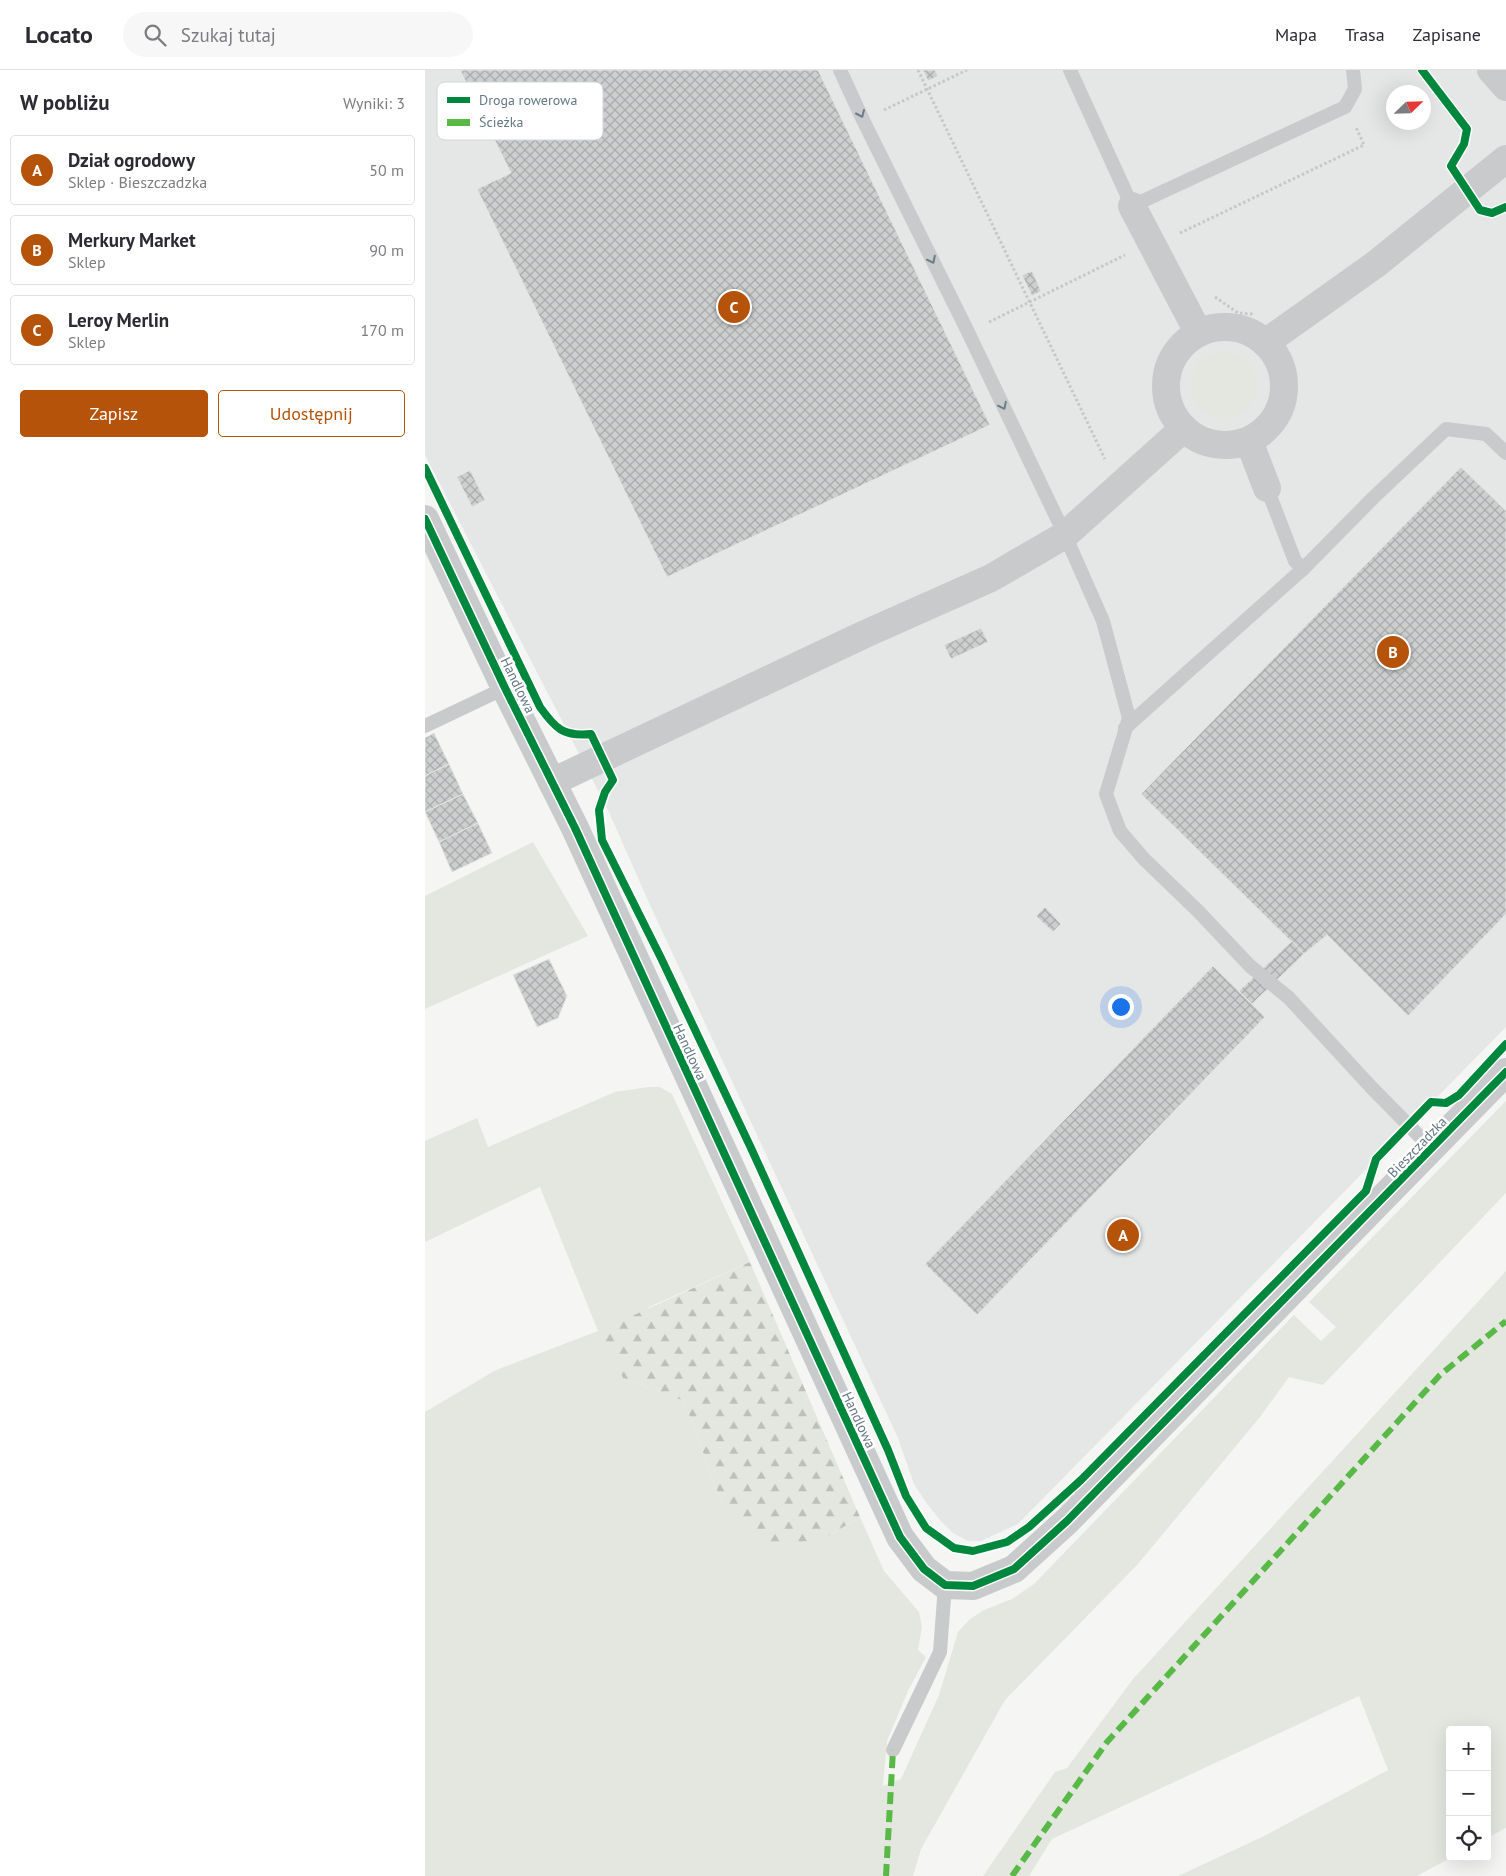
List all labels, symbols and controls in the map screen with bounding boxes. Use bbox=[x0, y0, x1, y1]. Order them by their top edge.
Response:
search box bbox=[123, 12, 473, 57]
text: Locato bbox=[25, 19, 93, 50]
icon: search bbox=[141, 21, 169, 49]
text: Szukaj tutaj bbox=[181, 23, 276, 47]
text: Mapa bbox=[1275, 23, 1317, 46]
text: Trasa bbox=[1345, 23, 1385, 46]
text: Zapisane bbox=[1413, 23, 1481, 46]
legend bbox=[437, 82, 603, 140]
north arrow bbox=[1386, 85, 1431, 130]
text: W pobliżu bbox=[20, 89, 109, 116]
text: Droga rowerowa bbox=[479, 91, 577, 109]
text: Wyniki: 3 bbox=[343, 93, 405, 113]
one-way arrow bbox=[854, 109, 865, 118]
text: Ścieżka bbox=[479, 113, 523, 131]
text: Dział ogrodowy bbox=[68, 148, 195, 172]
text: A bbox=[32, 160, 42, 180]
text: 50 m bbox=[369, 160, 404, 180]
text: Sklep · Bieszczadzka bbox=[68, 172, 207, 192]
text: Merkury Market bbox=[68, 228, 196, 252]
text: B bbox=[32, 240, 42, 260]
text: 90 m bbox=[369, 240, 404, 260]
text: Sklep bbox=[68, 252, 106, 272]
one-way arrow bbox=[926, 255, 936, 264]
pin: C bbox=[718, 288, 750, 326]
text: Leroy Merlin bbox=[68, 308, 169, 332]
text: C bbox=[33, 320, 41, 340]
text: 170 m bbox=[361, 320, 404, 340]
text: Sklep bbox=[68, 332, 106, 352]
button: Zapisz bbox=[20, 390, 208, 437]
button: Udostępnij bbox=[218, 390, 405, 437]
one-way arrow bbox=[997, 401, 1007, 410]
pin: B bbox=[1377, 633, 1409, 671]
street label: Handlowa bbox=[497, 654, 539, 716]
your location bbox=[1108, 994, 1134, 1020]
street label: Handlowa bbox=[669, 1021, 711, 1083]
street label: Bieszczadzka bbox=[1384, 1113, 1450, 1181]
pin: A bbox=[1107, 1216, 1139, 1254]
street label: Handlowa bbox=[838, 1389, 880, 1451]
map controls bbox=[1446, 1726, 1491, 1861]
button: + bbox=[1446, 1726, 1491, 1771]
button: − bbox=[1446, 1771, 1491, 1816]
button: locate bbox=[1446, 1816, 1491, 1861]

